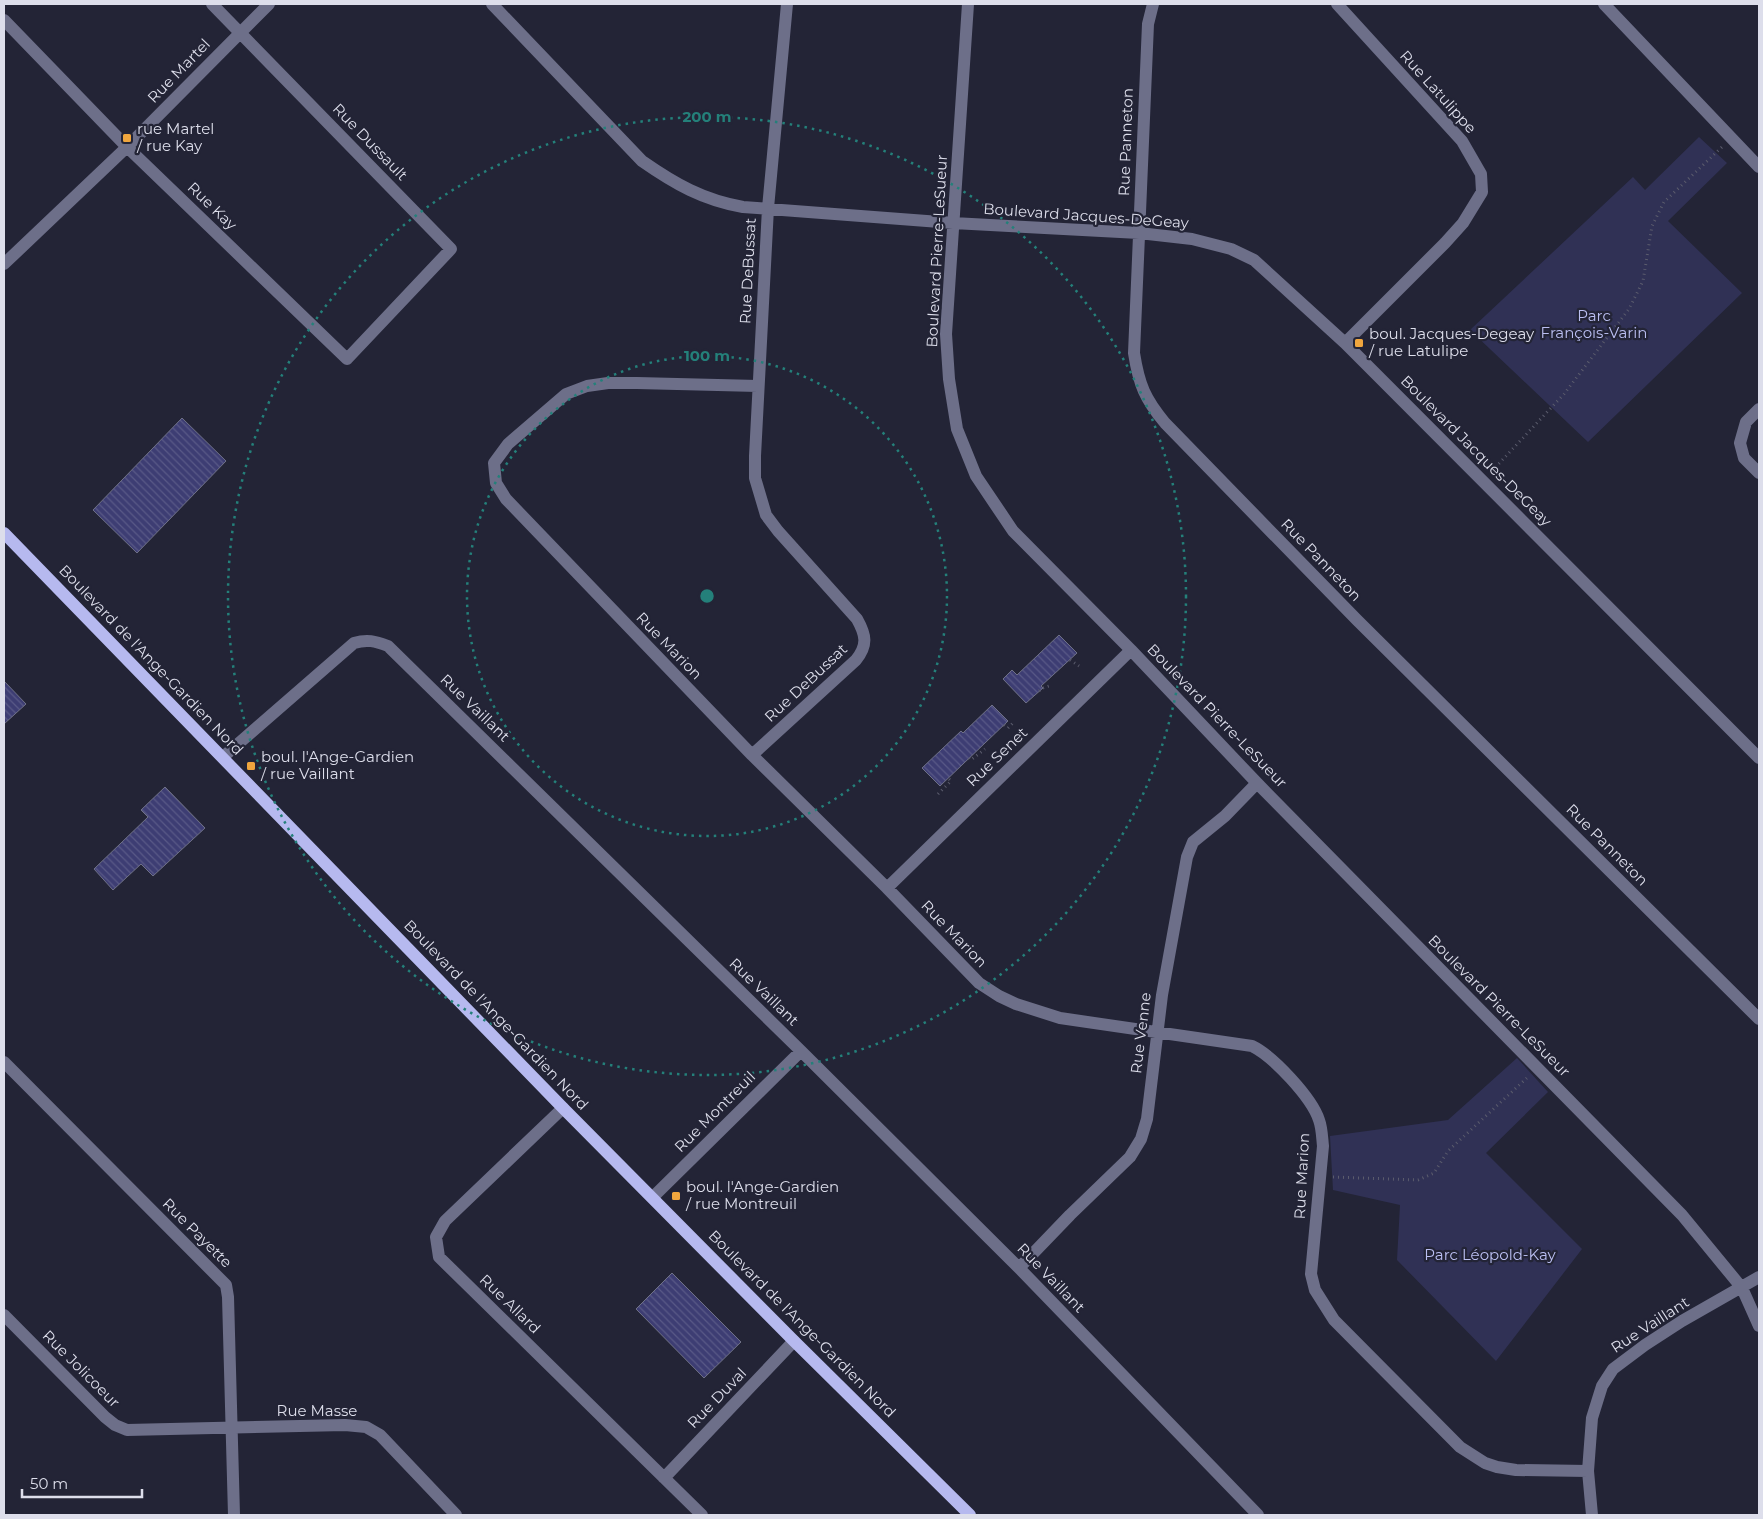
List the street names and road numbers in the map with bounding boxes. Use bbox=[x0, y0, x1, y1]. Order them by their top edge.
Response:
street label: Rue Martel bbox=[143, 34, 214, 107]
street label: Rue Latulippe bbox=[1396, 46, 1481, 137]
street label: Rue Panneton bbox=[1114, 88, 1137, 196]
street label: Rue Dussault bbox=[329, 99, 412, 184]
street label: Boulevard Pierre-LeSueur bbox=[922, 154, 951, 348]
street label: Rue Kay bbox=[184, 178, 242, 234]
street label: Boulevard Jacques-DeGeay bbox=[983, 199, 1190, 232]
street label: Rue DeBussat bbox=[735, 217, 760, 325]
street label: Boulevard Jacques-DeGeay bbox=[1397, 371, 1557, 531]
street label: Rue Panneton bbox=[1277, 514, 1366, 605]
street label: Boulevard de l'Ange-Gardien Nord bbox=[55, 560, 248, 759]
street label: Rue Marion bbox=[632, 608, 706, 683]
street label: Rue DeBussat bbox=[760, 639, 851, 726]
street label: Boulevard Pierre-LeSueur bbox=[1143, 640, 1291, 792]
street label: Rue Vaillant bbox=[437, 670, 514, 746]
street label: Rue Senet bbox=[962, 723, 1031, 790]
street label: Rue Panneton bbox=[1562, 800, 1652, 890]
street label: Rue Marion bbox=[917, 896, 991, 971]
street label: Boulevard de l'Ange-Gardien Nord bbox=[400, 915, 593, 1114]
street label: Boulevard Pierre-LeSueur bbox=[1424, 931, 1574, 1081]
street label: Rue Vaillant bbox=[726, 954, 803, 1030]
street label: Rue Venne bbox=[1126, 991, 1155, 1075]
street label: Rue Montreuil bbox=[670, 1067, 759, 1156]
street label: Rue Marion bbox=[1290, 1132, 1313, 1220]
street label: Rue Payette bbox=[159, 1194, 236, 1271]
street label: Boulevard de l'Ange-Gardien Nord bbox=[705, 1226, 900, 1421]
street label: Rue Vaillant bbox=[1013, 1239, 1089, 1316]
street label: Rue Allard bbox=[476, 1270, 545, 1337]
street label: Rue Vaillant bbox=[1607, 1292, 1692, 1357]
street label: Rue Jolicoeur bbox=[39, 1326, 124, 1411]
street label: Rue Duval bbox=[683, 1363, 750, 1432]
street label: Rue Masse bbox=[277, 1401, 357, 1420]

